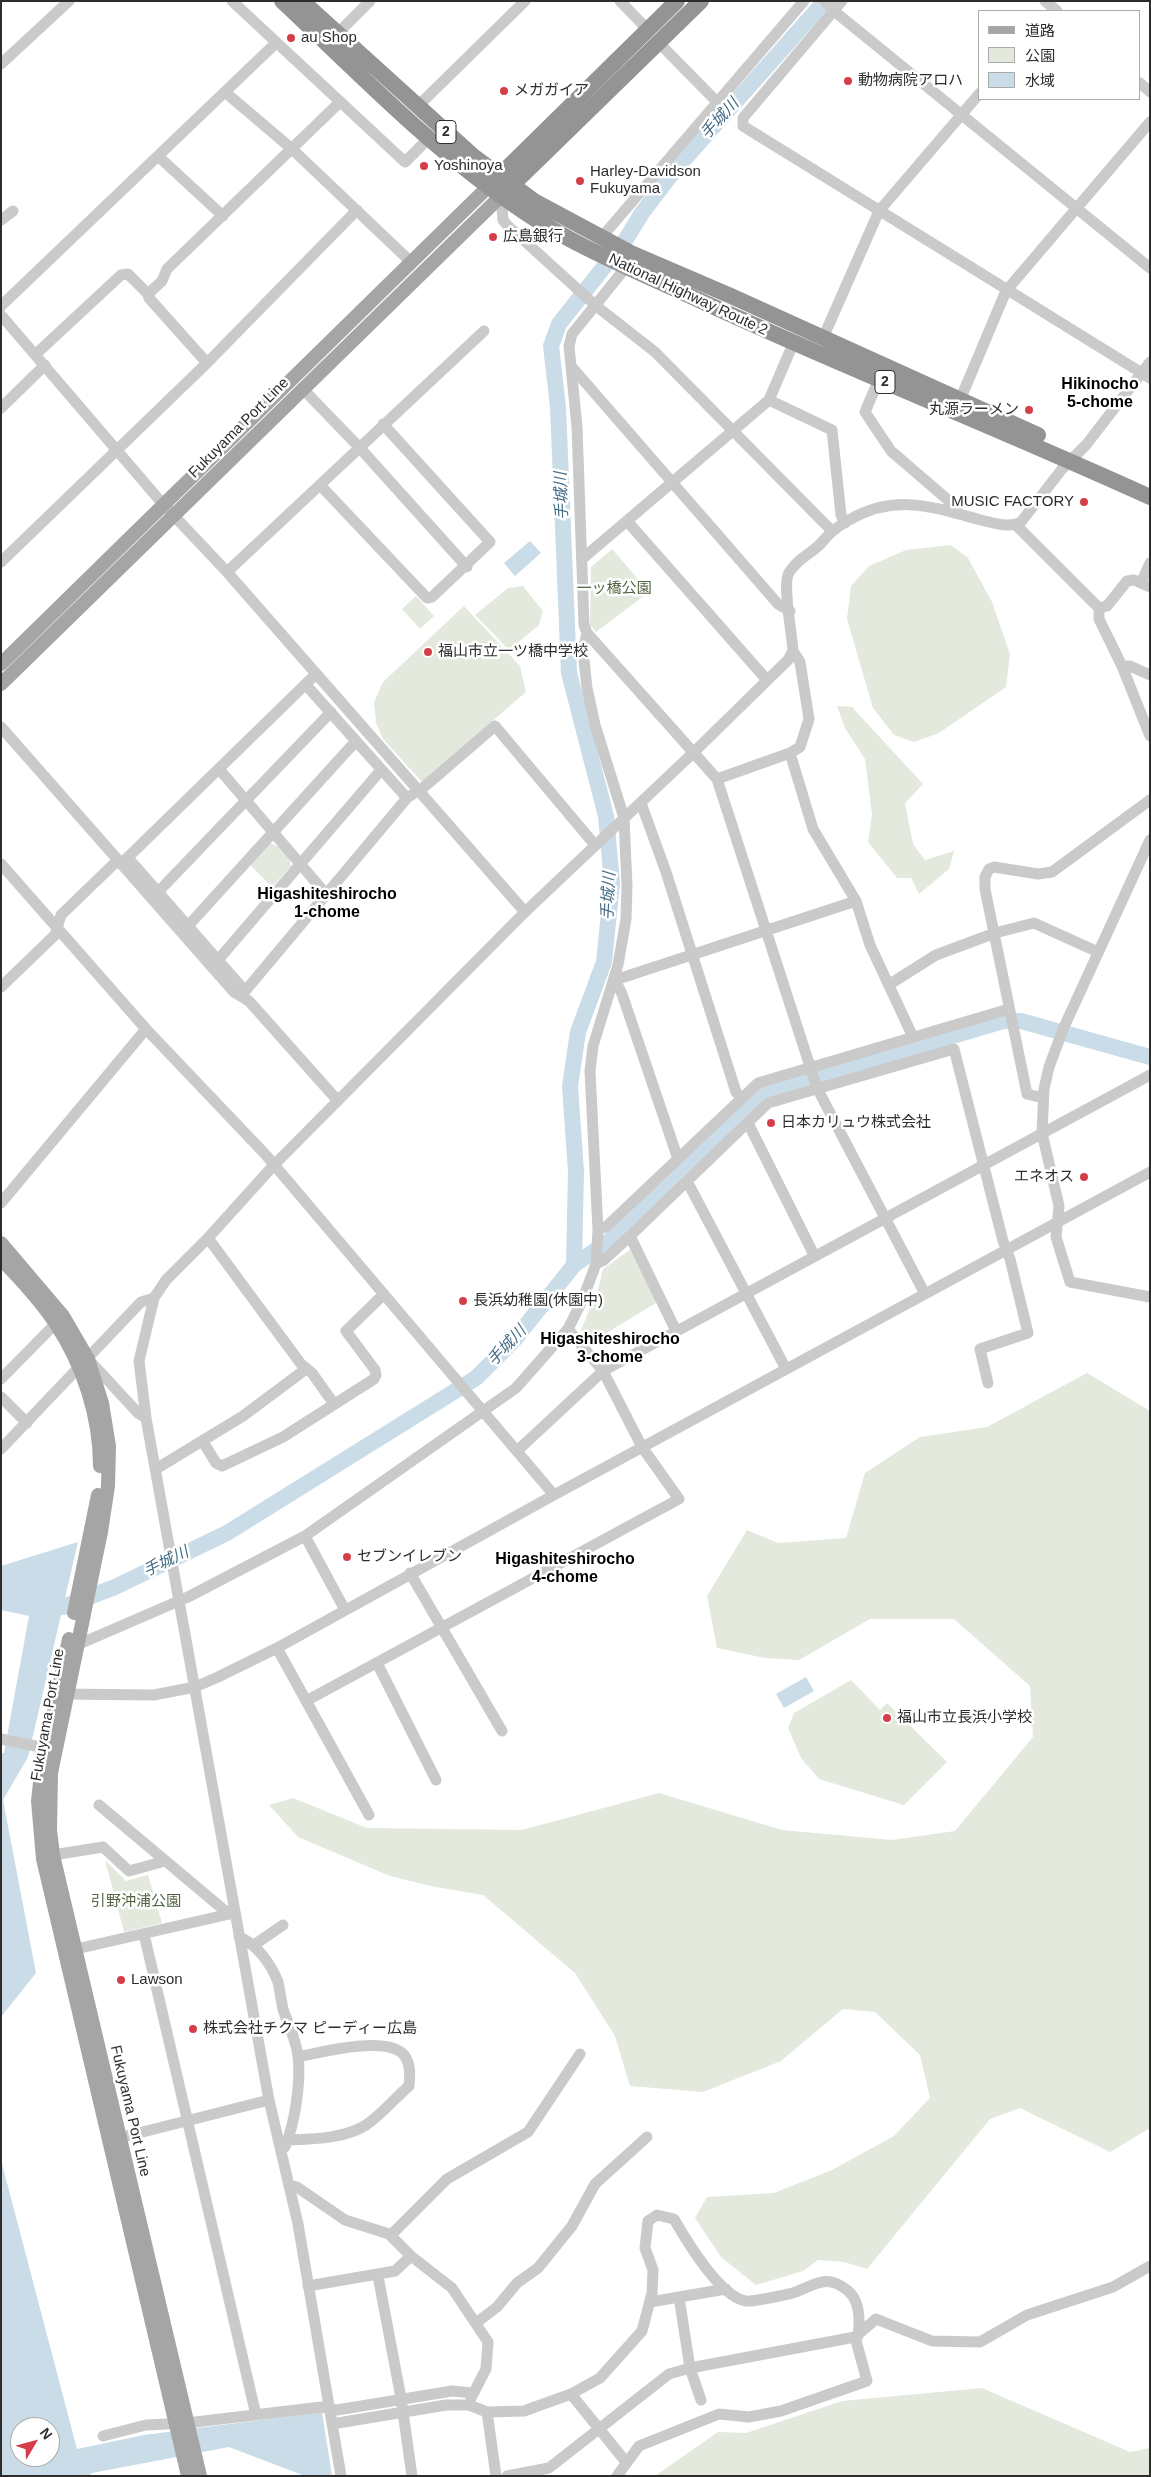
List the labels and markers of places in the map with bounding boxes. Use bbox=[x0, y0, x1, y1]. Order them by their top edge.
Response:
place label: au Shop bbox=[301, 29, 357, 47]
marker: au Shop bbox=[285, 32, 297, 44]
place label: 動物病院アロハ bbox=[858, 72, 963, 90]
marker: 動物病院アロハ bbox=[842, 75, 854, 87]
place label: メガガイア bbox=[514, 82, 589, 100]
marker: メガガイア bbox=[498, 85, 510, 97]
place label: Yoshinoya bbox=[434, 157, 503, 175]
marker: Yoshinoya bbox=[418, 160, 430, 172]
place label: Harley-Davidson Fukuyama bbox=[590, 163, 701, 198]
marker: Harley-Davidson Fukuyama bbox=[574, 175, 586, 187]
place label: 広島銀行 bbox=[503, 228, 563, 246]
marker: 広島銀行 bbox=[487, 231, 499, 243]
place label: 丸源ラーメン bbox=[929, 401, 1019, 419]
marker: 丸源ラーメン bbox=[1023, 404, 1035, 416]
place label: MUSIC FACTORY bbox=[951, 493, 1074, 511]
marker: MUSIC FACTORY bbox=[1078, 496, 1090, 508]
place label: 福山市立一ツ橋中学校 bbox=[438, 643, 588, 661]
marker: 福山市立一ツ橋中学校 bbox=[422, 646, 434, 658]
place label: 日本カリュウ株式会社 bbox=[781, 1114, 931, 1132]
marker: 日本カリュウ株式会社 bbox=[765, 1117, 777, 1129]
place label: エネオス bbox=[1014, 1168, 1074, 1186]
marker: エネオス bbox=[1078, 1171, 1090, 1183]
place label: 長浜幼稚園(休園中) bbox=[473, 1292, 603, 1310]
marker: 長浜幼稚園(休園中) bbox=[457, 1295, 469, 1307]
place label: セブンイレブン bbox=[357, 1548, 462, 1566]
marker: セブンイレブン bbox=[341, 1551, 353, 1563]
place label: 福山市立長浜小学校 bbox=[897, 1709, 1032, 1727]
marker: 福山市立長浜小学校 bbox=[881, 1712, 893, 1724]
place label: Lawson bbox=[131, 1971, 183, 1989]
marker: Lawson bbox=[115, 1974, 127, 1986]
place label: 株式会社チクマ ピーディー広島 bbox=[203, 2020, 417, 2038]
marker: 株式会社チクマ ピーディー広島 bbox=[187, 2023, 199, 2035]

